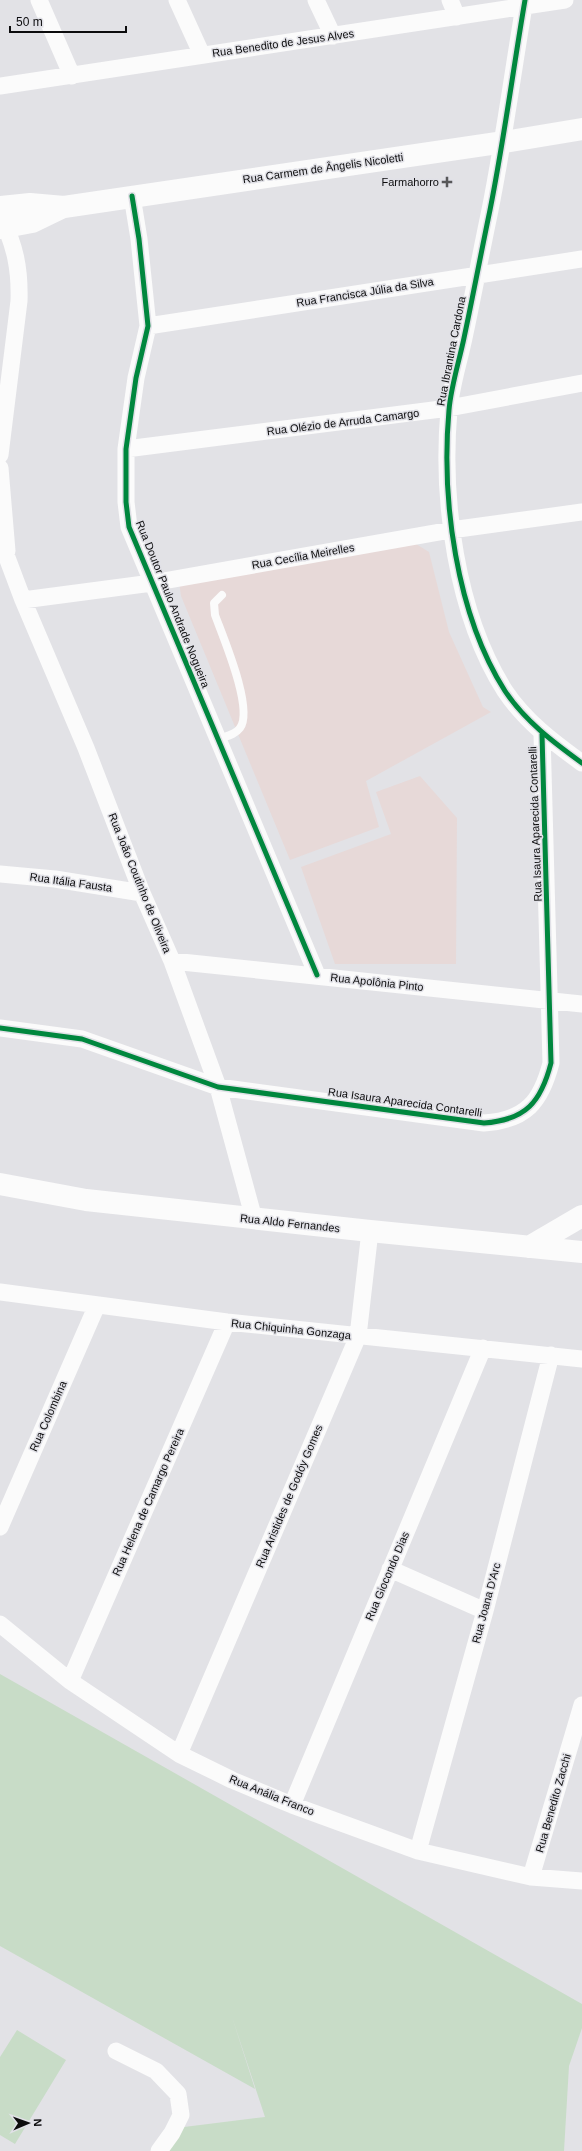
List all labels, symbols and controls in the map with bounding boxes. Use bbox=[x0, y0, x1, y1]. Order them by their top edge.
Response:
scale bar bbox=[10, 8, 126, 34]
text: 50 m bbox=[16, 15, 43, 29]
street label: Rua Benedito de Jesus Alves bbox=[211, 27, 355, 59]
street label: Rua Carmem de Ângelis Nicoletti bbox=[242, 151, 404, 185]
place label: Farmahorro bbox=[382, 176, 439, 188]
marker: Farmahorro bbox=[442, 177, 452, 187]
street label: Rua Francisca Júlia da Silva bbox=[296, 275, 435, 309]
street label: Rua Ibrantina Cardona bbox=[434, 294, 468, 407]
street label: Rua Olézio de Arruda Camargo bbox=[266, 407, 420, 437]
street label: Rua Doutor Paulo Andrade Nogueira bbox=[134, 519, 212, 690]
street label: Rua Cecília Meirelles bbox=[251, 541, 356, 571]
street label: Rua Isaura Aparecida Contarelli bbox=[526, 746, 544, 902]
street label: Rua João Coutinho de Oliveira bbox=[106, 811, 174, 956]
street label: Rua Itália Fausta bbox=[29, 870, 114, 894]
street label: Rua Apolônia Pinto bbox=[330, 971, 424, 993]
street label: Rua Isaura Aparecida Contarelli bbox=[327, 1085, 483, 1119]
street label: Rua Aldo Fernandes bbox=[239, 1212, 341, 1234]
street label: Rua Chiquinha Gonzaga bbox=[230, 1317, 352, 1341]
street label: Rua Colombina bbox=[27, 1378, 69, 1453]
street label: Rua Aristides de Godóy Gomes bbox=[253, 1422, 325, 1569]
street label: Rua Helena de Camargo Pereira bbox=[110, 1426, 186, 1578]
street label: Rua Giocondo Dias bbox=[363, 1529, 411, 1622]
street label: Rua Joana D'Arc bbox=[469, 1561, 503, 1645]
street label: Rua Benedito Zacchi bbox=[533, 1752, 573, 1854]
street label: Rua Anália Franco bbox=[228, 1772, 316, 1818]
north arrow bbox=[8, 2103, 48, 2143]
text: N bbox=[32, 2118, 44, 2127]

